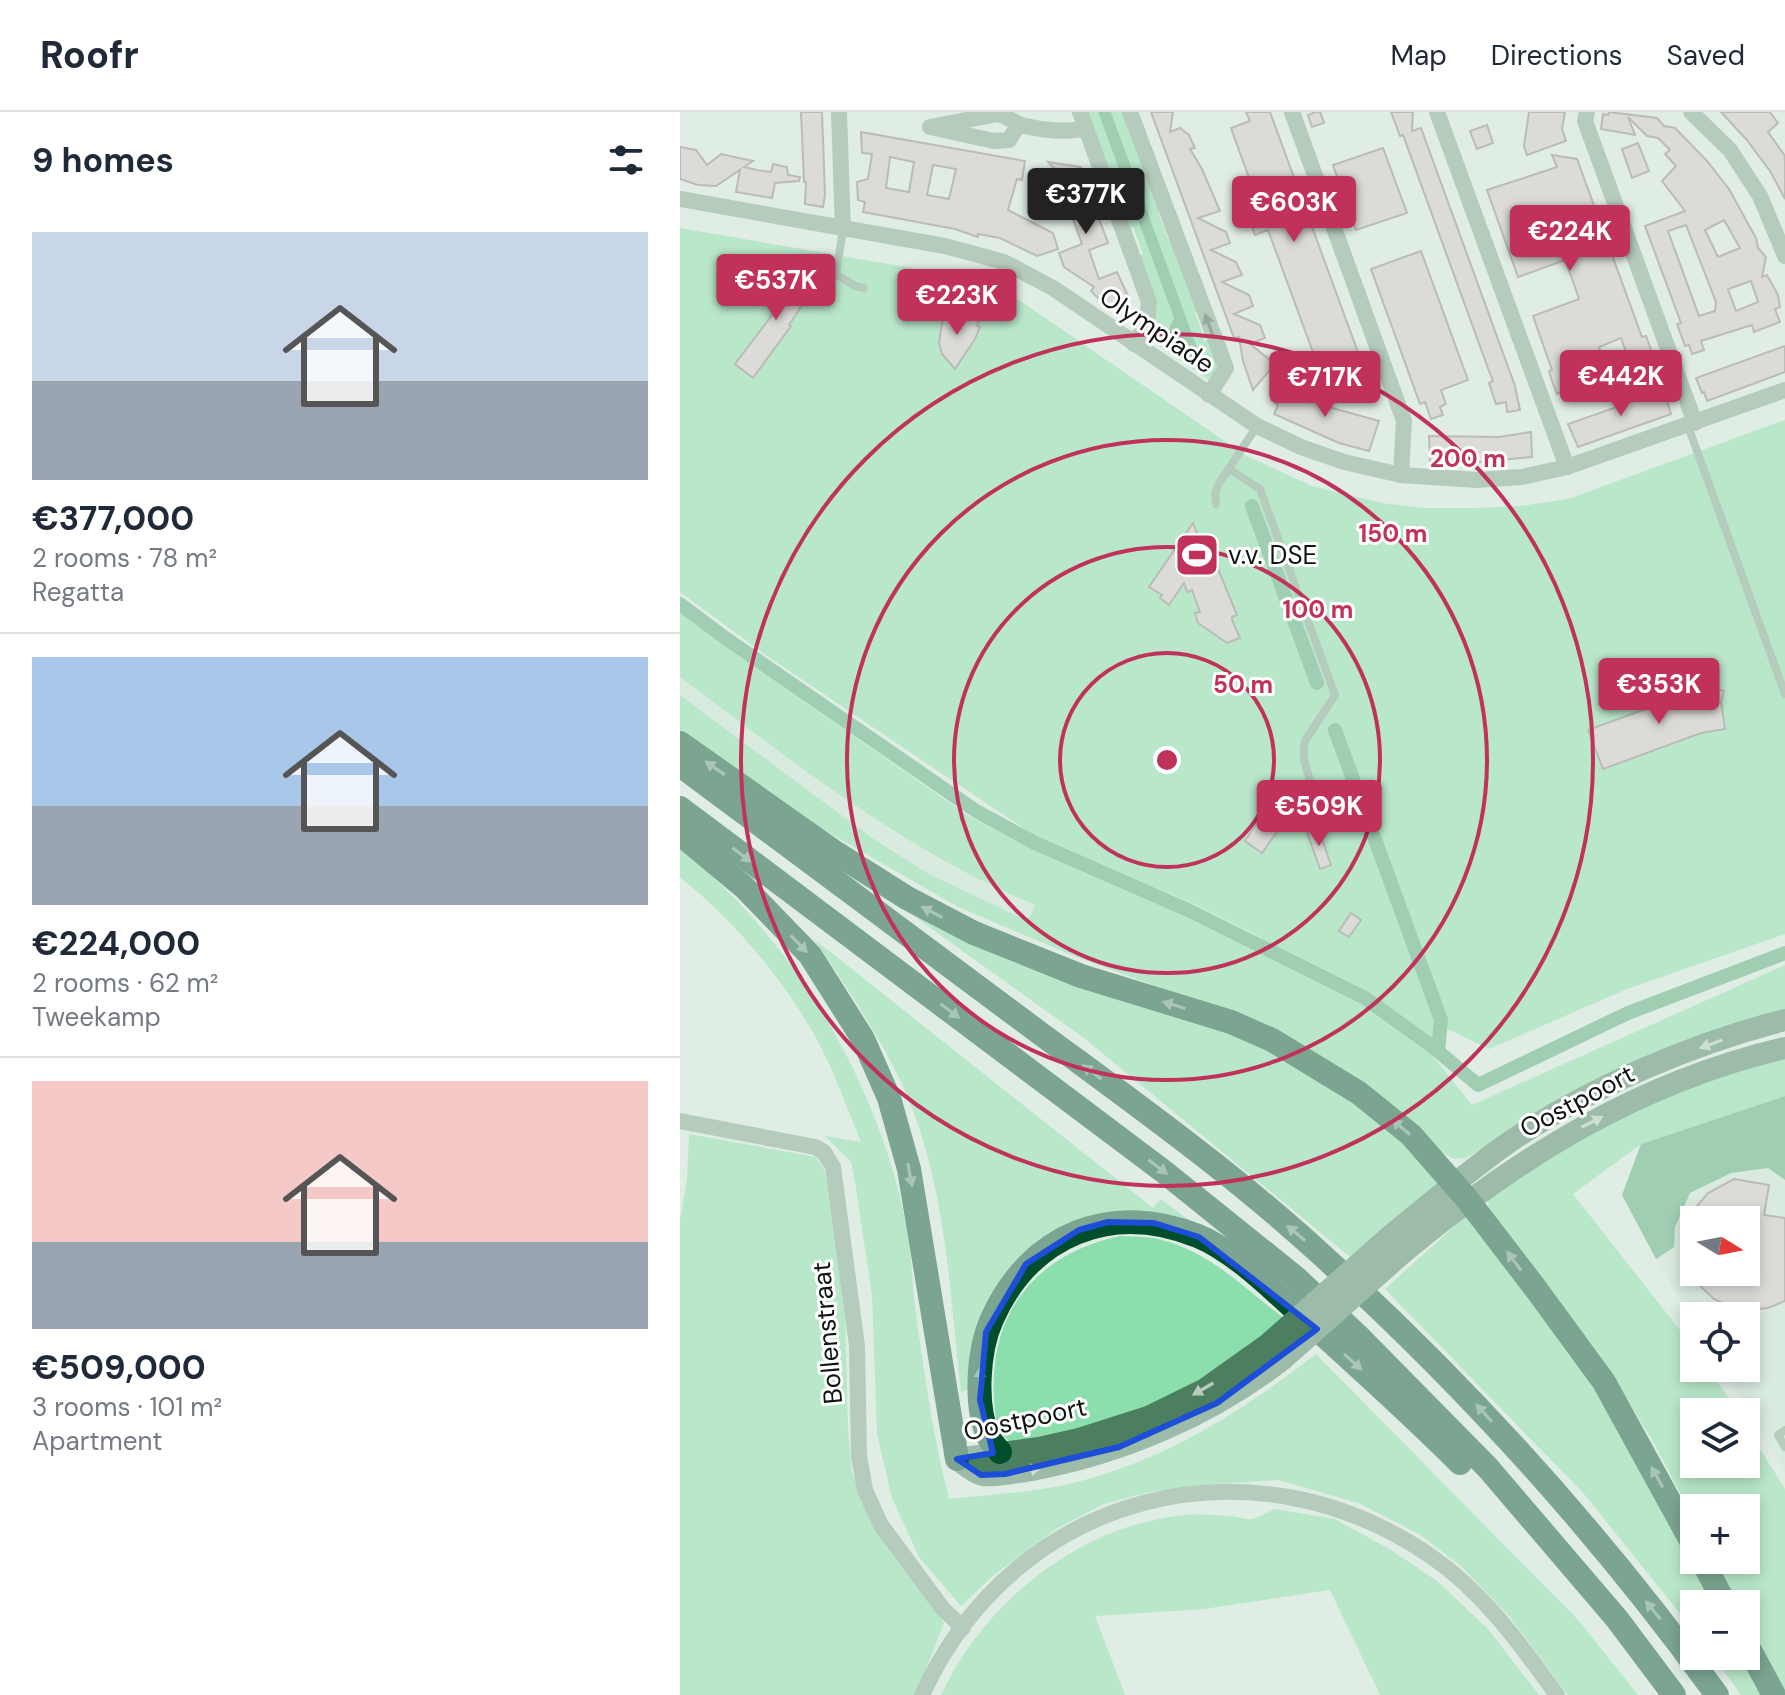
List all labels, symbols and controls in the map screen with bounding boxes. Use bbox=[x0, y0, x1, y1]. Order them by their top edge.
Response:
text: Roofr bbox=[40, 30, 139, 80]
text: Map bbox=[1390, 37, 1447, 74]
text: Directions bbox=[1491, 37, 1623, 74]
text: Saved bbox=[1667, 37, 1745, 74]
text: 9 homes bbox=[32, 138, 174, 183]
icon: filters bbox=[604, 138, 648, 182]
pin: €377K bbox=[1030, 168, 1142, 236]
pin: €603K bbox=[1238, 176, 1350, 244]
text: €377K bbox=[1046, 177, 1126, 211]
text: €603K bbox=[1250, 185, 1338, 219]
pin: €224K bbox=[1514, 205, 1626, 273]
text: €224K bbox=[1528, 214, 1612, 248]
pin: €537K bbox=[720, 254, 832, 322]
text: €537K bbox=[734, 263, 818, 297]
pin: €223K bbox=[901, 269, 1013, 337]
text: €223K bbox=[915, 278, 999, 312]
street label: Olympiade bbox=[1093, 279, 1221, 381]
icon: home bbox=[268, 284, 412, 428]
one-way arrow bbox=[1202, 312, 1215, 336]
pin: €442K bbox=[1565, 350, 1677, 418]
pin: €717K bbox=[1269, 351, 1381, 419]
text: €442K bbox=[1578, 359, 1664, 393]
text: €717K bbox=[1287, 360, 1363, 394]
text: 200 m bbox=[1430, 443, 1506, 474]
text: €377,000 bbox=[32, 496, 194, 541]
text: 150 m bbox=[1359, 518, 1427, 549]
sports icon: v.v. DSE bbox=[1173, 531, 1221, 579]
place label: v.v. DSE bbox=[1228, 538, 1317, 572]
text: 2 rooms · 78 m² bbox=[32, 541, 217, 575]
text: Regatta bbox=[32, 575, 124, 609]
text: 100 m bbox=[1283, 594, 1353, 625]
pin: €353K bbox=[1603, 658, 1715, 726]
text: €353K bbox=[1616, 667, 1702, 701]
text: 50 m bbox=[1213, 669, 1273, 700]
icon: home bbox=[268, 709, 412, 853]
centre of rings bbox=[1153, 746, 1181, 774]
one-way arrow bbox=[705, 761, 726, 776]
pin: €509K bbox=[1263, 780, 1375, 848]
text: €509K bbox=[1275, 789, 1363, 823]
one-way arrow bbox=[732, 847, 753, 863]
one-way arrow bbox=[921, 905, 943, 919]
text: €224,000 bbox=[32, 921, 200, 966]
one-way arrow bbox=[789, 934, 807, 953]
text: 2 rooms · 62 m² bbox=[32, 966, 218, 1000]
one-way arrow bbox=[1162, 998, 1186, 1011]
text: Tweekamp bbox=[32, 1000, 161, 1034]
one-way arrow bbox=[940, 1003, 961, 1019]
one-way arrow bbox=[1699, 1038, 1723, 1051]
street label: Oostpoort bbox=[1514, 1057, 1640, 1145]
one-way arrow bbox=[1081, 1064, 1103, 1080]
one-way arrow bbox=[1581, 1115, 1604, 1129]
one-way arrow bbox=[1391, 1119, 1411, 1136]
icon: home bbox=[268, 1133, 412, 1277]
one-way arrow bbox=[1148, 1159, 1168, 1175]
one-way arrow bbox=[904, 1163, 917, 1188]
north arrow bbox=[1680, 1206, 1760, 1286]
map controls bbox=[1680, 1206, 1760, 1670]
one-way arrow bbox=[1286, 1226, 1306, 1242]
one-way arrow bbox=[1507, 1250, 1523, 1271]
street label: Bollenstraat bbox=[804, 1260, 850, 1406]
button: locate bbox=[1680, 1302, 1760, 1382]
text: €509,000 bbox=[32, 1345, 206, 1390]
one-way arrow bbox=[1343, 1352, 1362, 1370]
one-way arrow bbox=[974, 1366, 987, 1391]
one-way arrow bbox=[1192, 1382, 1214, 1396]
street label: Oostpoort bbox=[960, 1389, 1090, 1449]
text: 3 rooms · 101 m² bbox=[32, 1390, 222, 1424]
button: layers bbox=[1680, 1398, 1760, 1478]
one-way arrow bbox=[1475, 1404, 1493, 1423]
text: Apartment bbox=[32, 1424, 163, 1458]
one-way arrow bbox=[1017, 1463, 1042, 1475]
one-way arrow bbox=[1650, 1466, 1664, 1489]
button: + bbox=[1680, 1494, 1760, 1574]
button: − bbox=[1680, 1590, 1760, 1670]
one-way arrow bbox=[1645, 1601, 1662, 1621]

